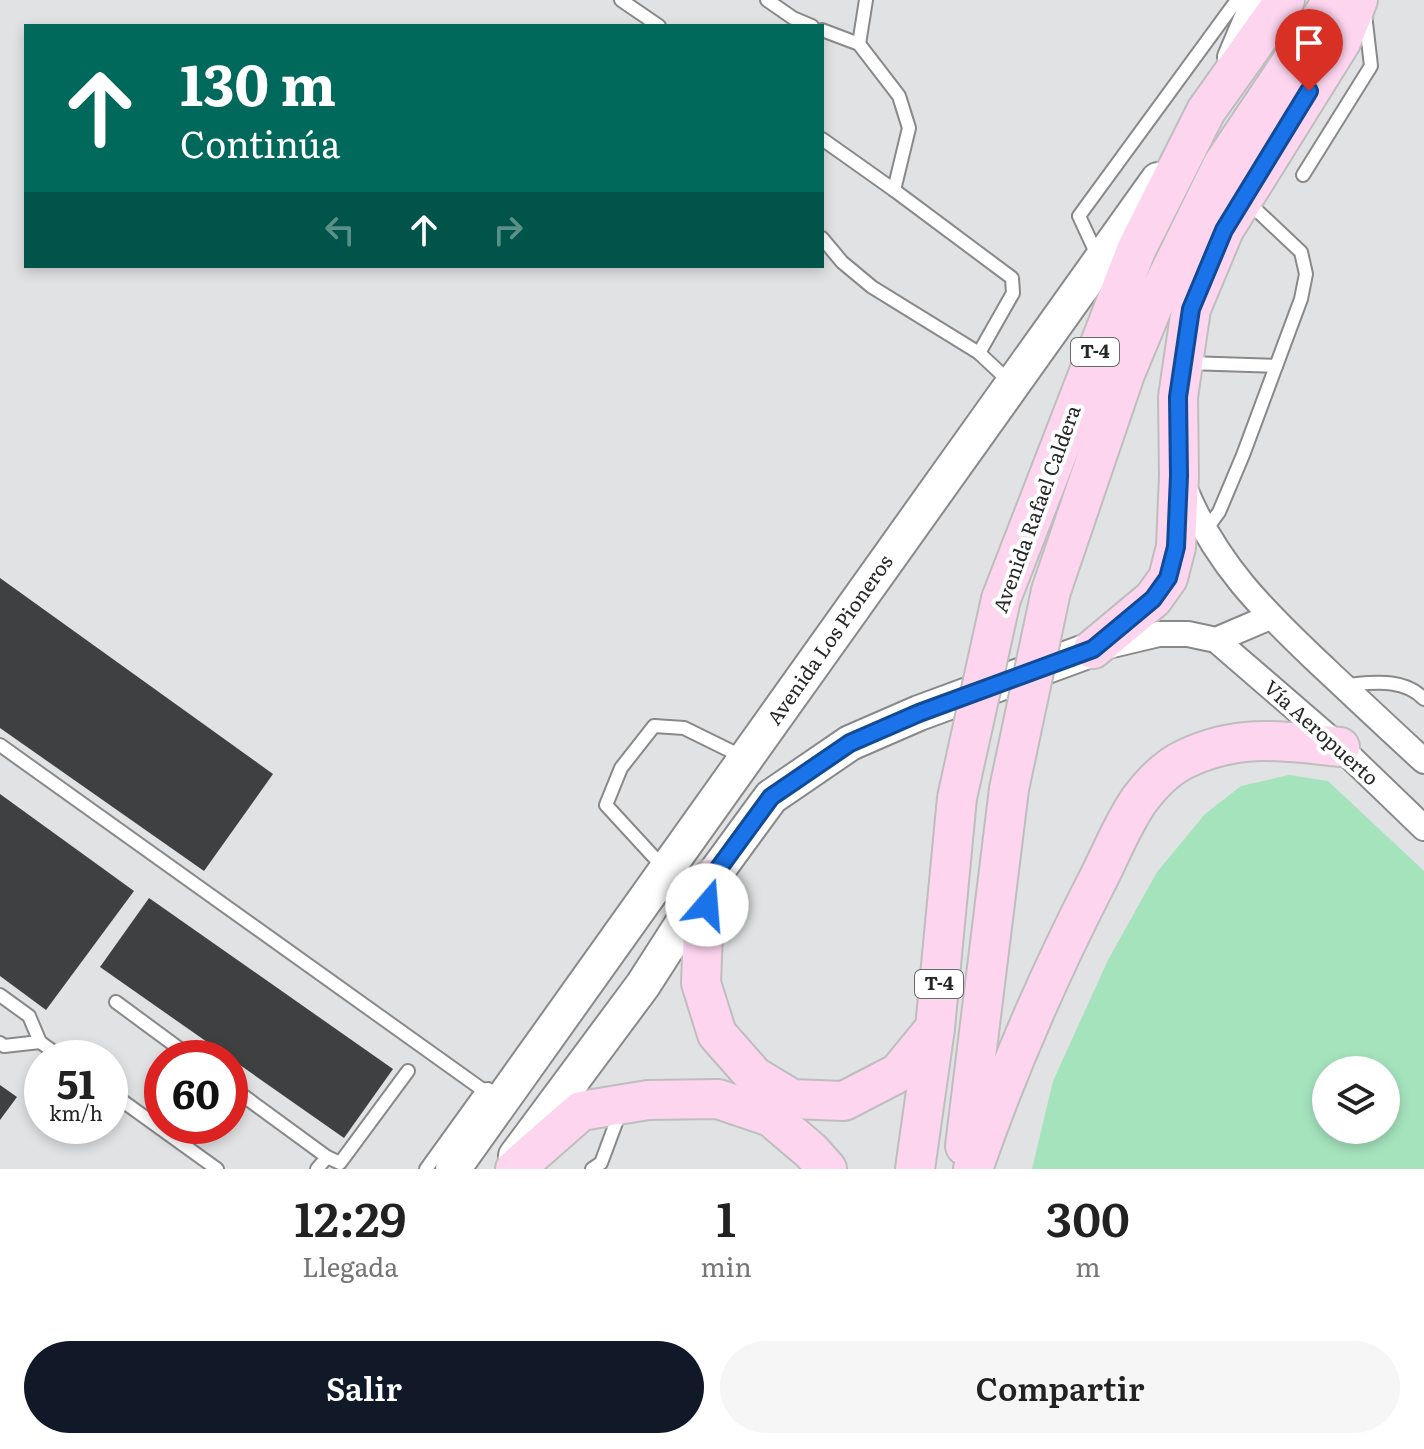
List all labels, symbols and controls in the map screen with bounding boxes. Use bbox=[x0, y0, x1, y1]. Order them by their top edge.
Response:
pin bbox=[1275, 9, 1343, 91]
icon: arrive bbox=[1287, 21, 1331, 65]
text: 130 m bbox=[180, 40, 336, 123]
icon: ahead bbox=[48, 56, 152, 160]
text: Continúa bbox=[180, 116, 340, 169]
icon: left bbox=[318, 208, 362, 252]
icon: ahead bbox=[402, 208, 446, 252]
icon: right bbox=[486, 208, 530, 252]
road number: T-4 bbox=[1071, 338, 1119, 366]
street label: Avenida Rafael Caldera bbox=[984, 400, 1087, 616]
street label: Avenida Los Pioneros bbox=[758, 548, 899, 730]
street label: Vía Aeropuerto bbox=[1258, 672, 1387, 791]
position arrow bbox=[665, 863, 749, 947]
road number: T-4 bbox=[915, 970, 963, 998]
speed limit sign: 60 bbox=[144, 1040, 248, 1144]
text: 51 bbox=[57, 1052, 95, 1111]
map controls bbox=[1312, 1056, 1400, 1144]
button: layers bbox=[1312, 1056, 1400, 1144]
text: km/h bbox=[49, 1097, 103, 1127]
text: 12:29 bbox=[294, 1181, 406, 1252]
text: 1 bbox=[716, 1181, 736, 1252]
text: 300 bbox=[1046, 1181, 1130, 1252]
text: Llegada bbox=[302, 1246, 398, 1285]
text: min bbox=[701, 1246, 752, 1285]
text: m bbox=[1075, 1246, 1100, 1285]
button: Salir bbox=[24, 1341, 704, 1433]
button: Compartir bbox=[720, 1341, 1400, 1433]

